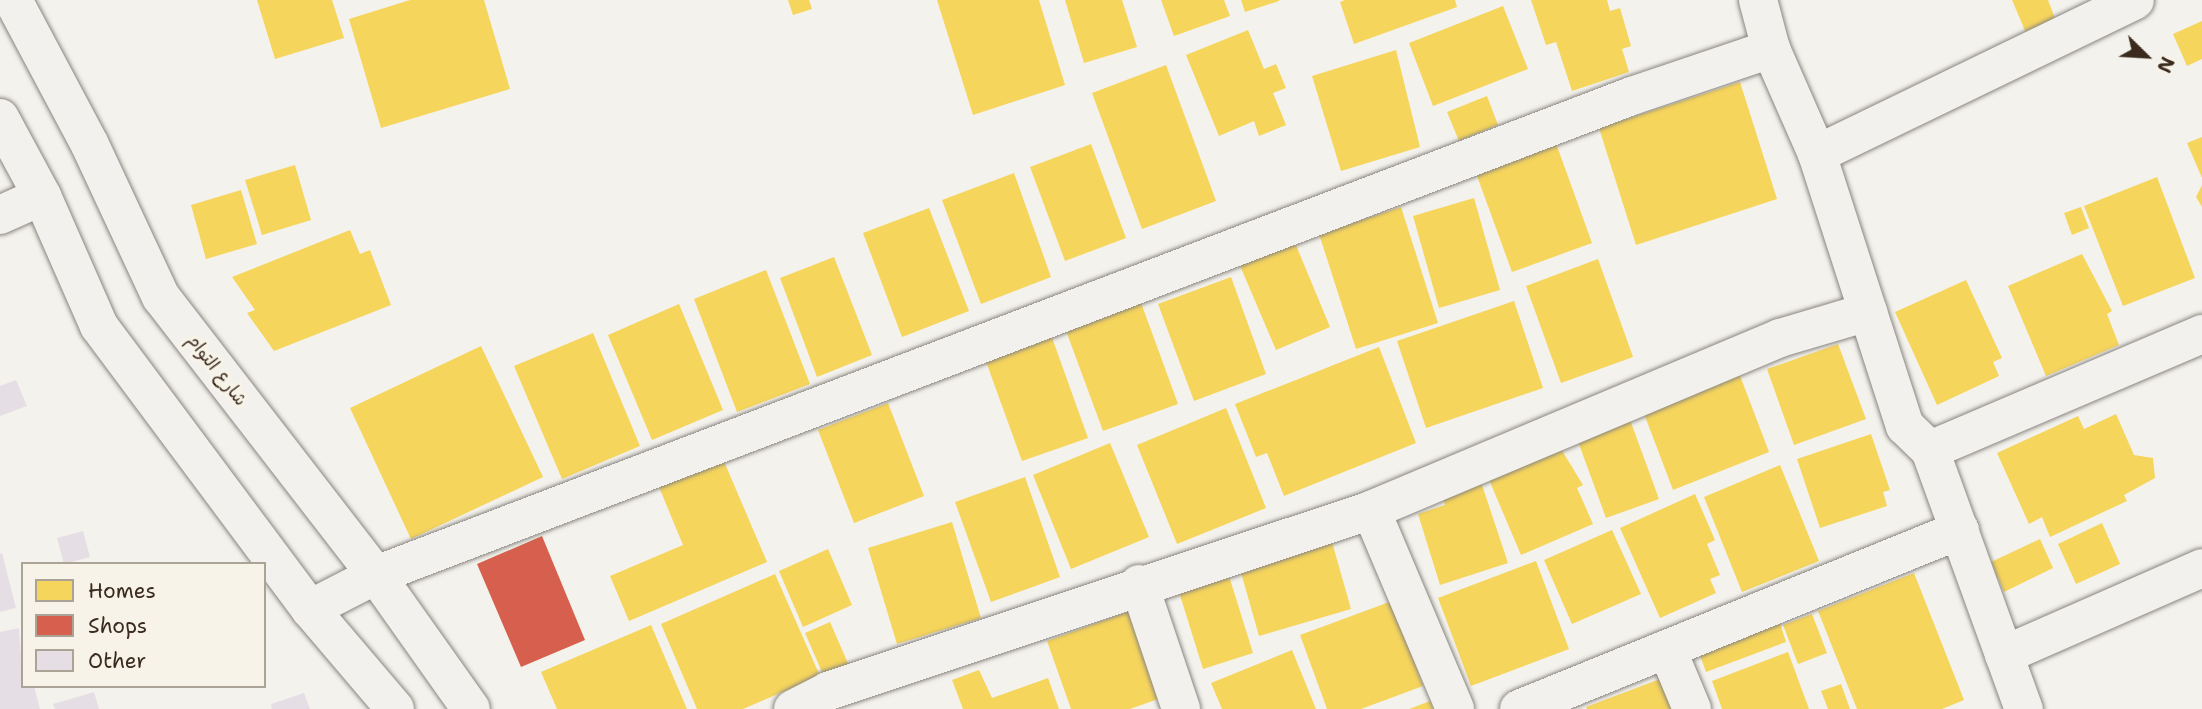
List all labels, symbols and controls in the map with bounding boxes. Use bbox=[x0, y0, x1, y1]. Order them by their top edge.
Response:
north arrow bbox=[2111, 21, 2181, 91]
text: N bbox=[2151, 53, 2180, 77]
street label: شارع التوام bbox=[182, 330, 252, 410]
legend bbox=[21, 562, 266, 688]
text: Homes bbox=[88, 577, 156, 605]
text: Shops bbox=[88, 612, 147, 640]
text: Other bbox=[88, 647, 146, 675]

